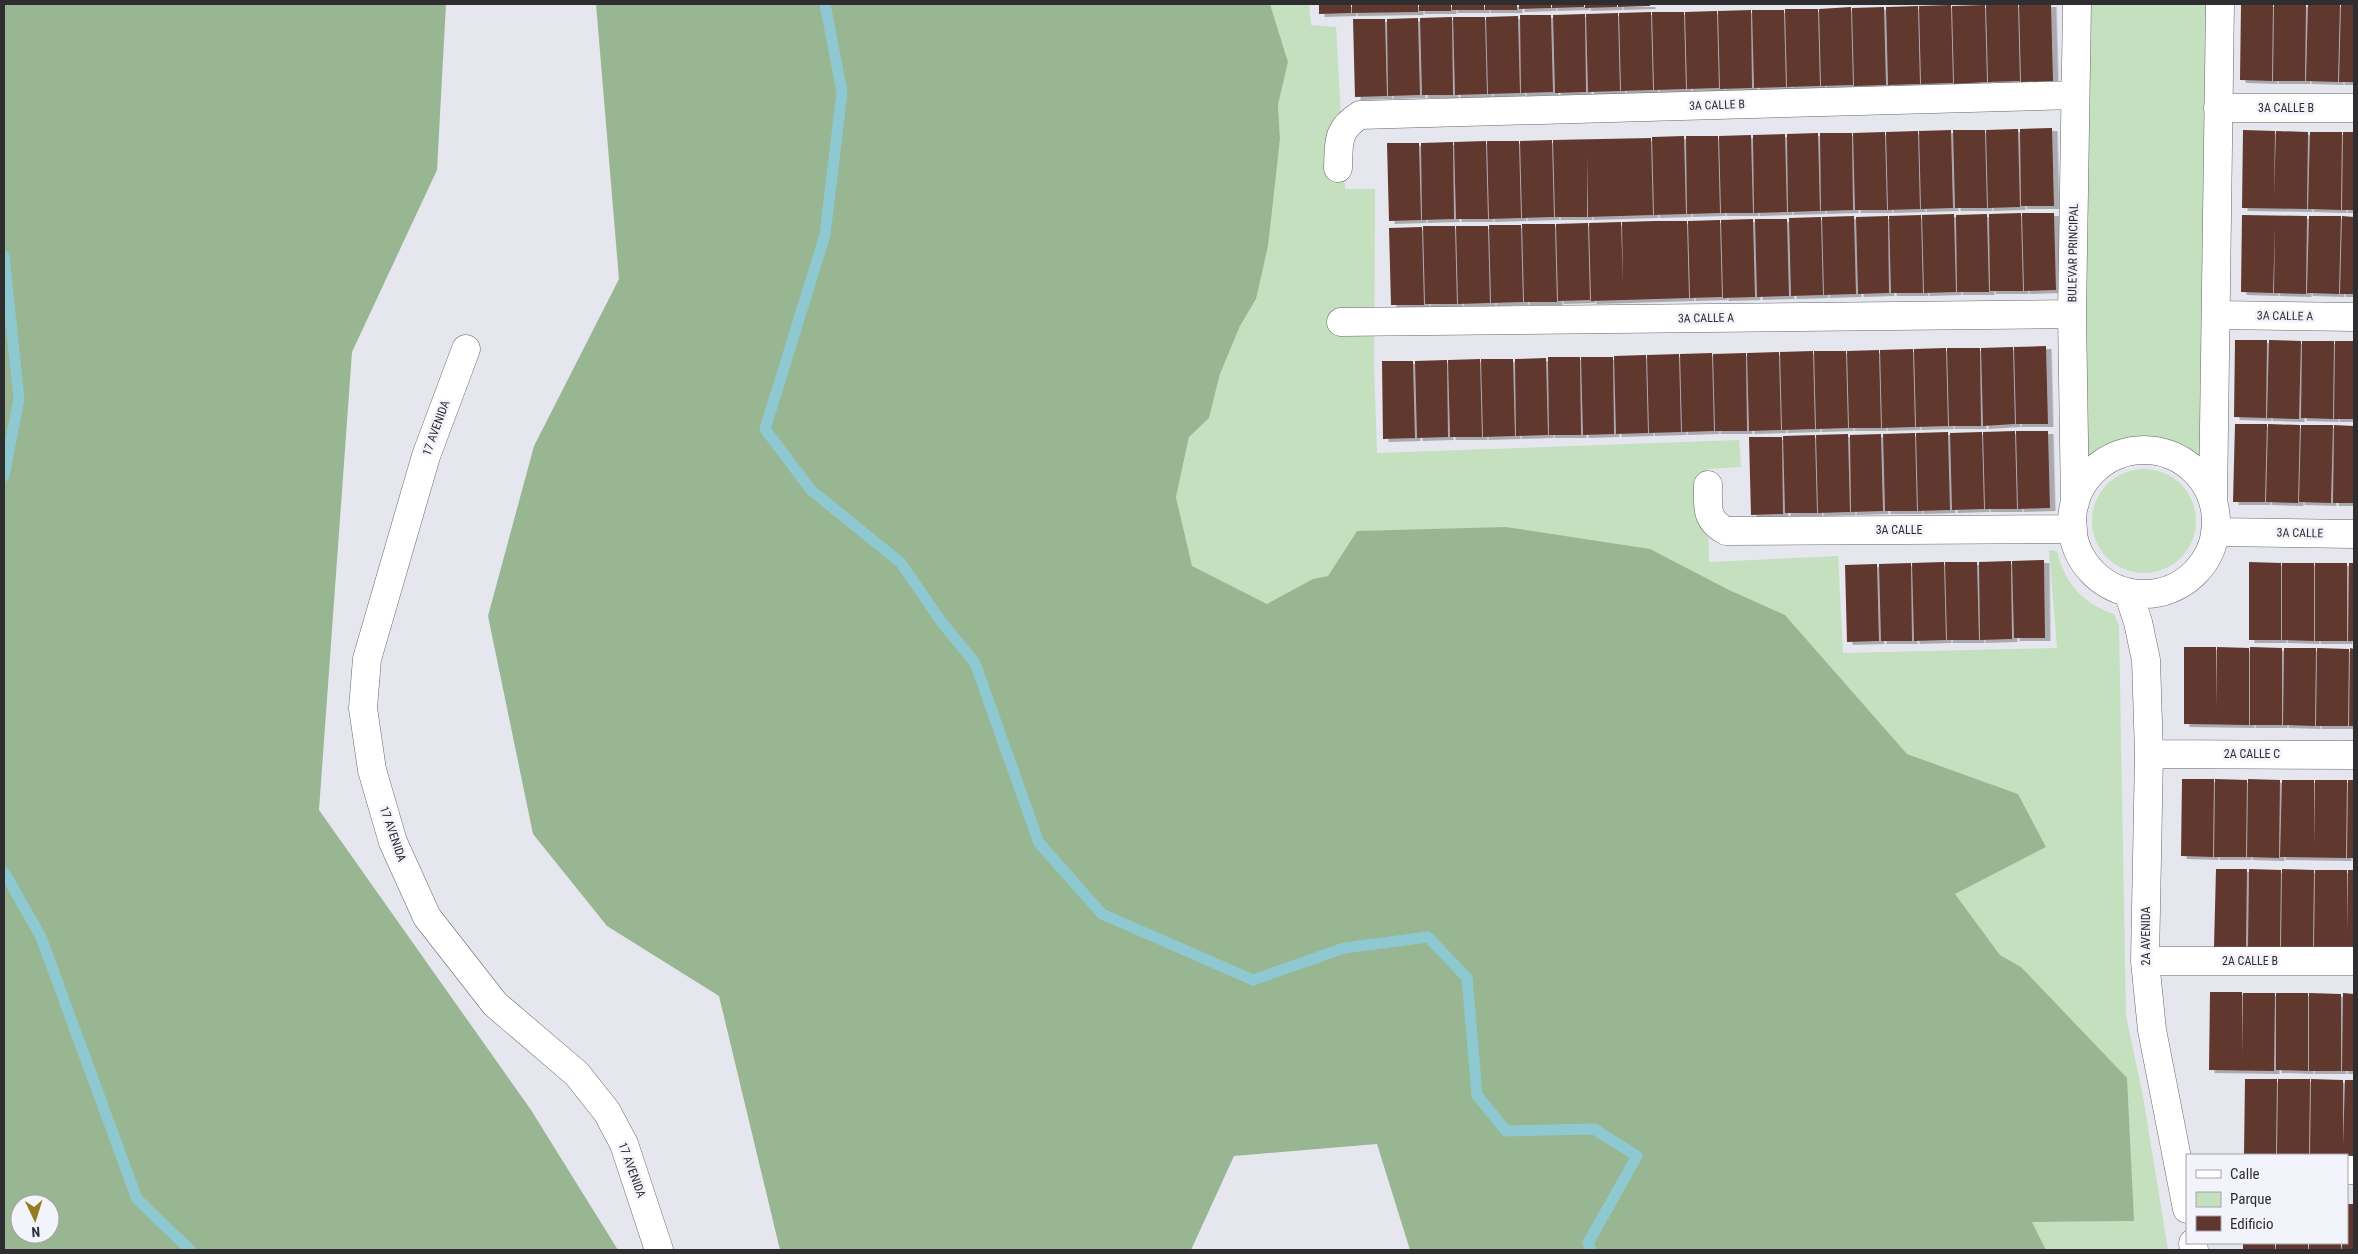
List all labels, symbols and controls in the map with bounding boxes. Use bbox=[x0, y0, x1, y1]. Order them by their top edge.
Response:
street label: 3A CALLE B bbox=[1689, 97, 1745, 113]
street label: 3A CALLE B bbox=[2258, 101, 2314, 115]
street label: BULEVAR PRINCIPAL bbox=[2065, 203, 2081, 303]
street label: 3A CALLE A bbox=[2257, 309, 2313, 323]
street label: 3A CALLE A bbox=[1678, 311, 1734, 325]
street label: 17 AVENIDA bbox=[420, 398, 452, 458]
street label: 3A CALLE bbox=[1876, 523, 1922, 537]
street label: 3A CALLE bbox=[2277, 526, 2324, 540]
street label: 2A CALLE C bbox=[2224, 747, 2280, 761]
street label: 17 AVENIDA bbox=[377, 804, 409, 864]
street label: 2A AVENIDA bbox=[2139, 907, 2153, 965]
street label: 2A CALLE B bbox=[2222, 954, 2278, 968]
street label: 17 AVENIDA bbox=[616, 1140, 648, 1200]
legend bbox=[2186, 1154, 2348, 1244]
text: Calle bbox=[2230, 1165, 2260, 1183]
text: Parque bbox=[2230, 1190, 2272, 1208]
north arrow bbox=[10, 1194, 60, 1244]
text: Edificio bbox=[2230, 1215, 2273, 1233]
text: N bbox=[31, 1224, 41, 1240]

